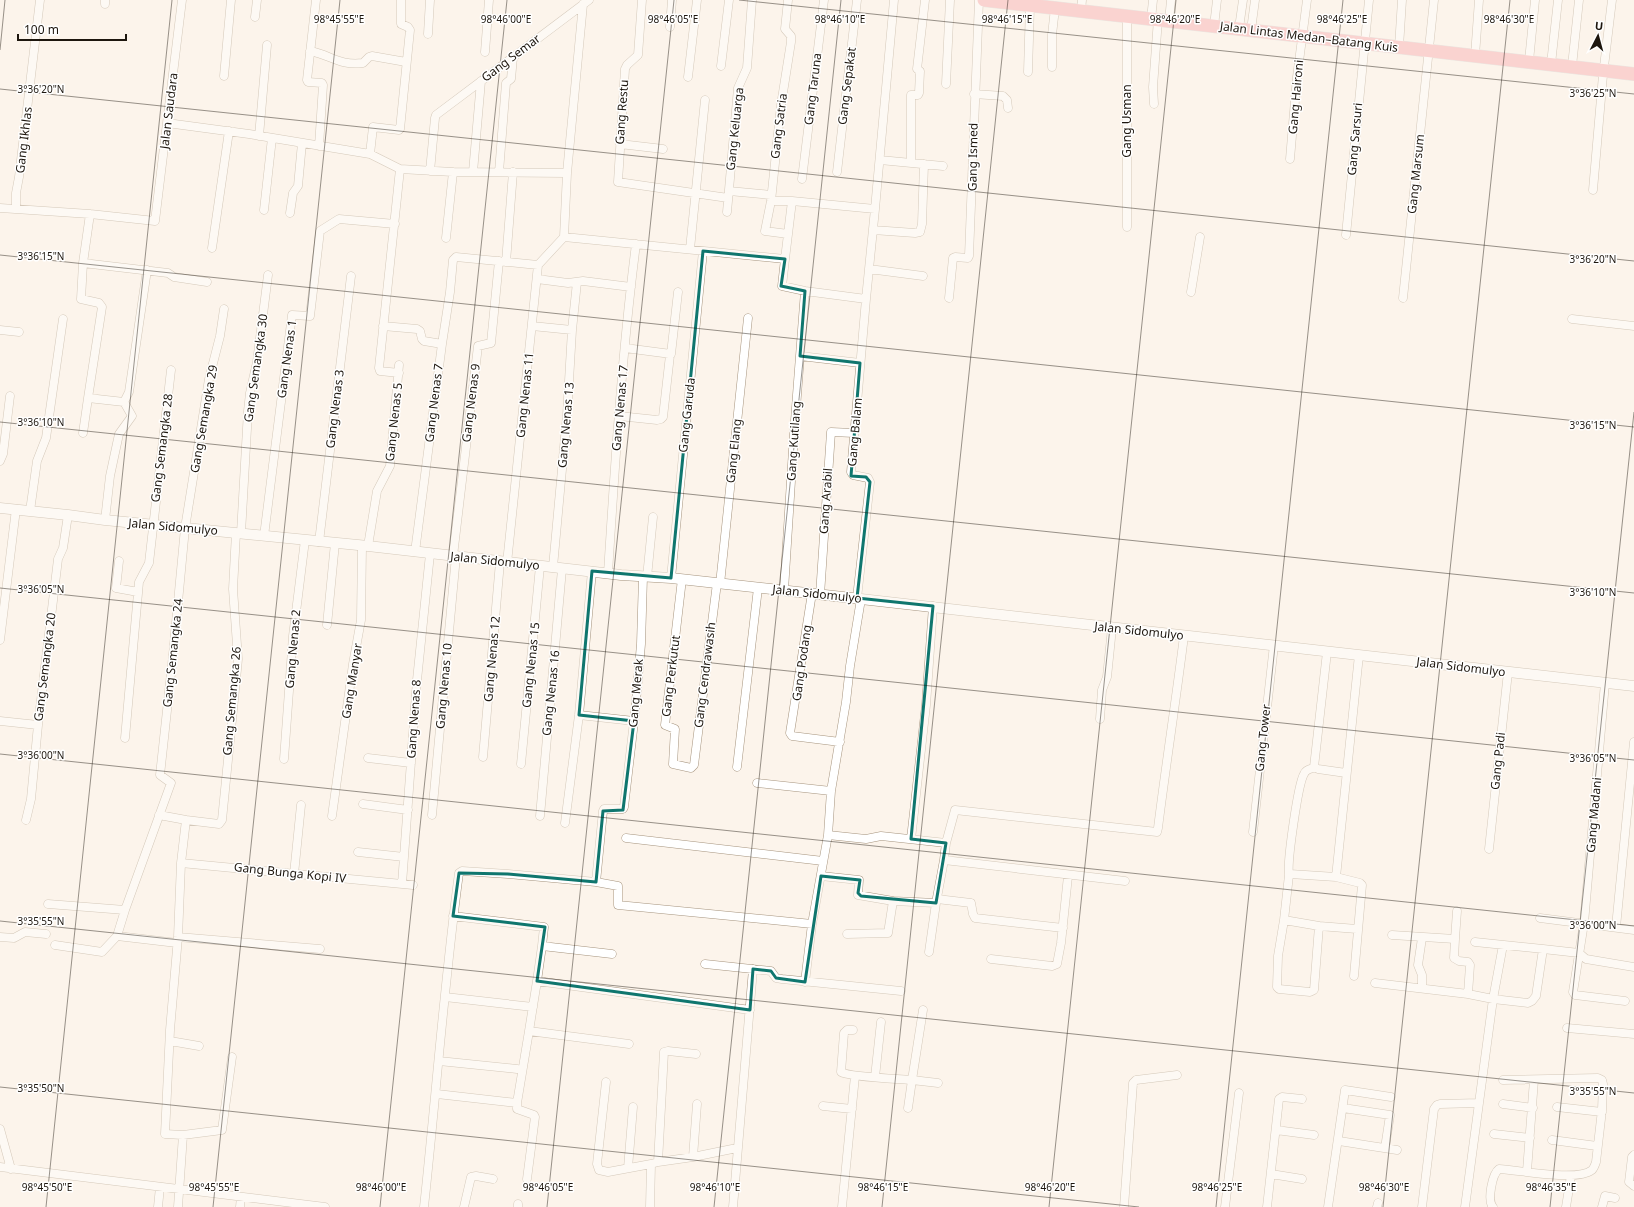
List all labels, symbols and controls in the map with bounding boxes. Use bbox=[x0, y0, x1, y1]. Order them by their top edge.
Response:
text: 98°45'55"E bbox=[314, 12, 364, 26]
text: 98°46'00"E bbox=[481, 12, 531, 26]
text: 98°46'05"E bbox=[648, 12, 698, 26]
text: 98°46'10"E bbox=[815, 12, 865, 26]
text: 98°46'15"E bbox=[982, 12, 1032, 26]
text: 98°46'20"E bbox=[1150, 12, 1200, 26]
text: 98°46'25"E bbox=[1317, 12, 1367, 26]
text: 98°46'30"E bbox=[1484, 12, 1534, 26]
scale bar bbox=[18, 16, 126, 42]
north arrow bbox=[1578, 16, 1618, 56]
street label: Jalan Lintas Medan–Batang Kuis bbox=[1218, 17, 1399, 56]
text: U bbox=[1594, 18, 1604, 33]
text: 100 m bbox=[24, 21, 59, 38]
street label: Gang Semar bbox=[478, 30, 544, 85]
street label: Gang Sepakat bbox=[833, 45, 860, 126]
street label: Gang Taruna bbox=[800, 52, 825, 126]
street label: Gang Haironi bbox=[1284, 59, 1307, 135]
street label: Jalan Saudara bbox=[155, 72, 182, 151]
street label: Gang Restu bbox=[611, 79, 632, 145]
text: 3°36'20"N bbox=[18, 82, 64, 96]
street label: Gang Usman bbox=[1118, 84, 1135, 158]
street label: Gang Keluarga bbox=[722, 86, 747, 171]
text: 3°36'25"N bbox=[1570, 86, 1616, 100]
street label: Gang Satria bbox=[766, 92, 791, 160]
street label: Gang Sarsuri bbox=[1343, 102, 1366, 176]
street label: Gang Ikhlas bbox=[11, 105, 36, 174]
street label: Gang Ismed bbox=[963, 123, 982, 191]
street label: Gang Marsum bbox=[1403, 133, 1428, 215]
text: 3°36'15"N bbox=[18, 249, 64, 263]
text: 3°36'20"N bbox=[1570, 252, 1616, 266]
street label: Gang Semangka 30 bbox=[239, 312, 272, 423]
street label: Gang Nenas 1 bbox=[273, 319, 300, 399]
street label: Gang Nenas 11 bbox=[512, 351, 537, 439]
street label: Gang Nenas 7 bbox=[420, 362, 447, 443]
street label: Gang Nenas 9 bbox=[457, 362, 484, 443]
street label: Gang Semangka 29 bbox=[186, 363, 221, 474]
street label: Gang Nenas 17 bbox=[607, 364, 632, 452]
street label: Gang Nenas 3 bbox=[321, 368, 348, 449]
street label: Gang Garuda bbox=[674, 377, 699, 453]
street label: Gang Nenas 13 bbox=[553, 381, 578, 469]
street label: Gang Nenas 5 bbox=[381, 382, 406, 462]
street label: Gang Semangka 28 bbox=[146, 392, 177, 503]
street label: Gang Balam bbox=[843, 397, 866, 467]
street label: Gang Kutilang bbox=[782, 400, 805, 482]
text: 3°36'10"N bbox=[18, 415, 64, 429]
street label: Gang Elang bbox=[722, 418, 745, 484]
text: 3°36'15"N bbox=[1570, 418, 1616, 432]
street label: Gang Arabil bbox=[815, 467, 836, 535]
street label: Jalan Sidomulyo bbox=[127, 514, 219, 539]
street label: Jalan Sidomulyo bbox=[449, 547, 541, 574]
street label: Jalan Sidomulyo bbox=[771, 580, 863, 607]
text: 3°36'05"N bbox=[18, 582, 64, 596]
text: 3°36'10"N bbox=[1570, 585, 1616, 599]
street label: Gang Semangka 24 bbox=[158, 597, 187, 708]
street label: Gang Nenas 2 bbox=[281, 609, 304, 689]
street label: Gang Semangka 20 bbox=[29, 611, 60, 722]
street label: Gang Nenas 12 bbox=[479, 615, 504, 703]
street label: Jalan Sidomulyo bbox=[1093, 617, 1185, 644]
street label: Gang Nenas 15 bbox=[518, 621, 543, 709]
street label: Gang Cendrawasih bbox=[690, 621, 719, 729]
street label: Gang Podang bbox=[788, 624, 815, 702]
street label: Gang Perkutut bbox=[657, 633, 684, 718]
street label: Gang Manyar bbox=[337, 642, 366, 720]
street label: Gang Nenas 10 bbox=[431, 642, 456, 730]
street label: Gang Semangka 26 bbox=[218, 646, 245, 756]
street label: Gang Nenas 16 bbox=[538, 649, 563, 737]
street label: Jalan Sidomulyo bbox=[1414, 652, 1507, 680]
street label: Gang Merak bbox=[624, 657, 647, 728]
street label: Gang Nenas 8 bbox=[402, 679, 425, 759]
street label: Gang Tower bbox=[1251, 704, 1274, 772]
street label: Gang Padi bbox=[1486, 731, 1509, 791]
text: 3°36'00"N bbox=[18, 748, 64, 762]
text: 3°36'05"N bbox=[1570, 751, 1616, 765]
street label: Gang Madani bbox=[1582, 777, 1605, 853]
street label: Gang Bunga Kopi IV bbox=[233, 858, 348, 887]
text: 3°35'55"N bbox=[18, 914, 64, 928]
text: 3°36'00"N bbox=[1570, 918, 1616, 932]
text: 3°35'50"N bbox=[18, 1081, 64, 1095]
text: 3°35'55"N bbox=[1570, 1084, 1616, 1098]
text: 98°45'50"E bbox=[22, 1180, 72, 1194]
text: 98°45'55"E bbox=[189, 1180, 239, 1194]
text: 98°46'00"E bbox=[356, 1180, 406, 1194]
text: 98°46'05"E bbox=[523, 1180, 573, 1194]
text: 98°46'10"E bbox=[690, 1180, 740, 1194]
text: 98°46'15"E bbox=[858, 1180, 908, 1194]
text: 98°46'20"E bbox=[1025, 1180, 1075, 1194]
text: 98°46'25"E bbox=[1192, 1180, 1242, 1194]
text: 98°46'30"E bbox=[1359, 1180, 1409, 1194]
text: 98°46'35"E bbox=[1526, 1180, 1576, 1194]

